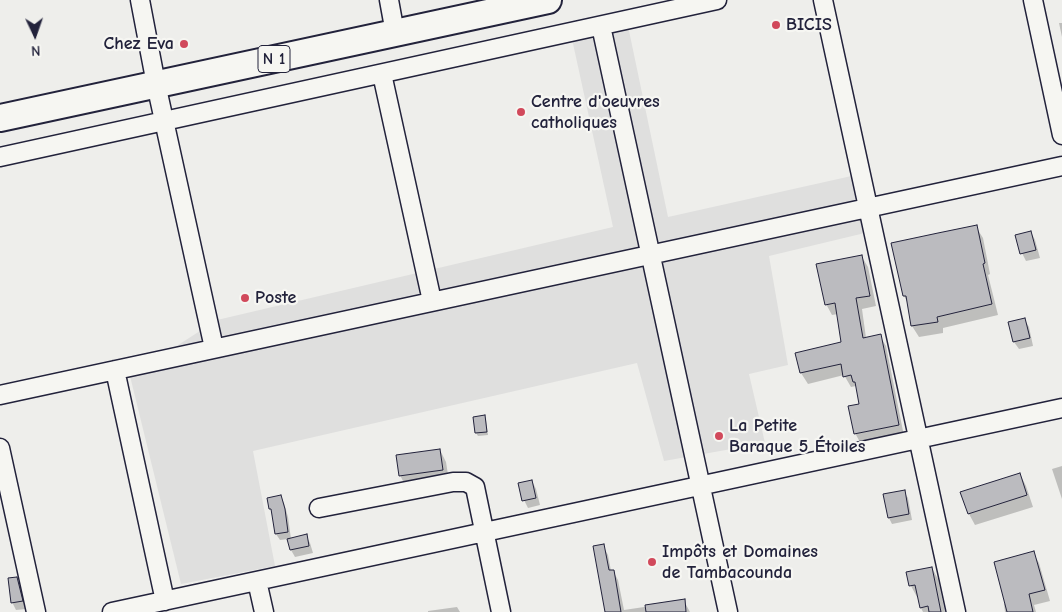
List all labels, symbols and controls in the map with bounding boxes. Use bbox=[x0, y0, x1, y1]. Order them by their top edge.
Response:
north arrow bbox=[10, 10, 60, 60]
place label: BICIS bbox=[786, 14, 832, 36]
marker: BICIS bbox=[770, 19, 782, 31]
place label: Chez Eva bbox=[104, 33, 174, 55]
marker: Chez Eva bbox=[178, 38, 190, 50]
text: N bbox=[31, 42, 41, 59]
road number: N 1 bbox=[258, 46, 290, 72]
place label: Centre d'oeuvres catholiques bbox=[531, 91, 660, 134]
marker: Centre d'oeuvres catholiques bbox=[515, 106, 527, 118]
place label: Poste bbox=[255, 287, 296, 309]
marker: Poste bbox=[239, 292, 251, 304]
place label: La Petite Baraque 5 Étoiles bbox=[729, 415, 865, 458]
marker: La Petite Baraque 5 Étoiles bbox=[713, 430, 725, 442]
place label: Impôts et Domaines de Tambacounda bbox=[662, 541, 818, 584]
marker: Impôts et Domaines de Tambacounda bbox=[646, 556, 658, 568]

